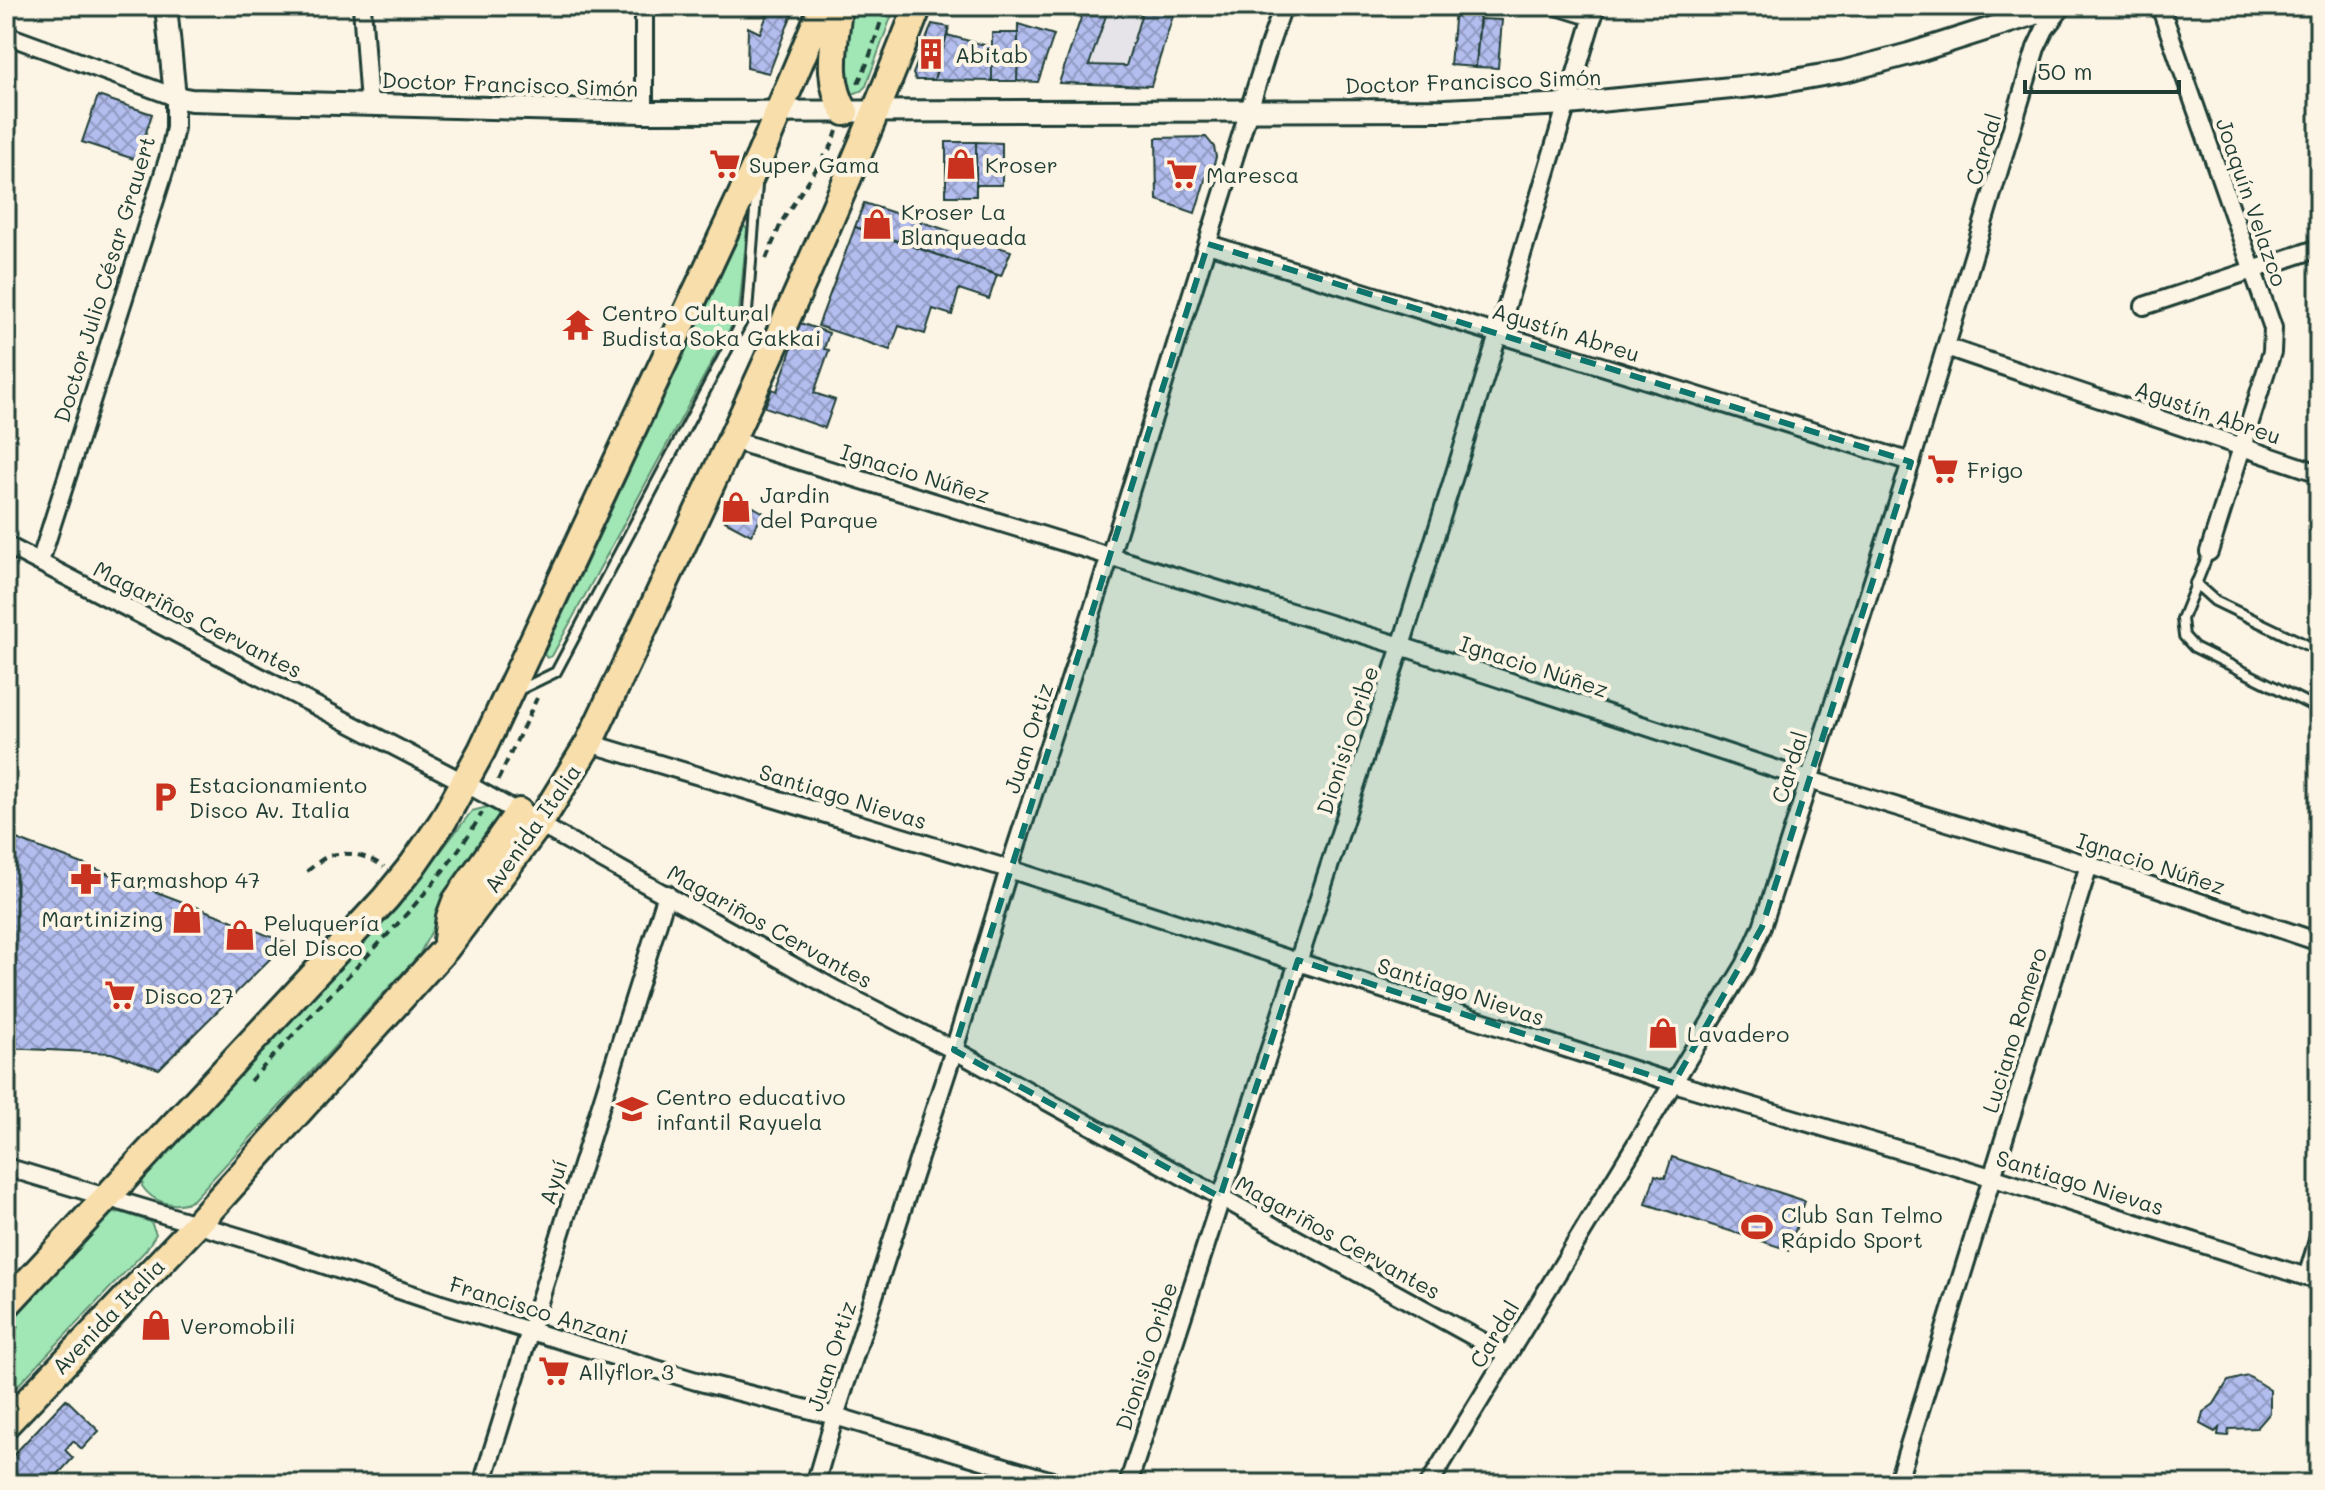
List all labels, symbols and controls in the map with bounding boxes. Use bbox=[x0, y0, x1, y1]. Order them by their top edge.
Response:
building icon: Abitab bbox=[914, 37, 948, 71]
place label: Abitab bbox=[955, 40, 1028, 69]
scale bar bbox=[2025, 44, 2179, 94]
text: 50 m bbox=[2037, 55, 2093, 86]
street label: Doctor Francisco Simón bbox=[1344, 62, 1602, 100]
street label: Doctor Francisco Simón bbox=[381, 65, 639, 103]
street label: Cardal bbox=[1958, 110, 2008, 188]
street label: Joaquín Velazco bbox=[2210, 114, 2294, 290]
street label: Doctor Julio César Grauert bbox=[47, 132, 161, 426]
supermarket icon: Super Gama bbox=[708, 147, 742, 181]
shop icon: Kroser bbox=[944, 147, 978, 181]
place label: Super Gama bbox=[749, 150, 880, 179]
place label: Kroser bbox=[985, 150, 1058, 179]
supermarket icon: Maresca bbox=[1165, 157, 1199, 191]
place label: Maresca bbox=[1206, 160, 1299, 189]
place label: Kroser La Blanqueada bbox=[901, 197, 1027, 251]
shop icon: Kroser La Blanqueada bbox=[860, 207, 894, 241]
street label: Agustín Abreu bbox=[1489, 296, 1643, 368]
place label: Centro Cultural Budista Soka Gakkai bbox=[602, 298, 821, 352]
temple icon: Centro Cultural Budista Soka Gakkai bbox=[561, 308, 595, 342]
street label: Agustín Abreu bbox=[2131, 373, 2285, 451]
street label: Ignacio Núñez bbox=[837, 437, 993, 509]
supermarket icon: Frigo bbox=[1926, 452, 1960, 486]
place label: Frigo bbox=[1967, 455, 2023, 484]
place label: Jardin del Parque bbox=[760, 480, 878, 534]
shop icon: Jardin del Parque bbox=[719, 490, 753, 524]
street label: Magariños Cervantes bbox=[89, 554, 307, 684]
street label: Ignacio Núñez bbox=[1456, 628, 1612, 704]
street label: Dionisio Oribe bbox=[1309, 662, 1385, 818]
street label: Juan Ortiz bbox=[997, 679, 1059, 797]
street label: Cardal bbox=[1764, 728, 1814, 806]
street label: Santiago Nievas bbox=[756, 757, 930, 835]
street label: Avenida Italia bbox=[477, 758, 587, 898]
place label: Estacionamiento Disco Av. Italia bbox=[189, 770, 367, 824]
parking icon: Estacionamiento Disco Av. Italia bbox=[148, 780, 182, 814]
street label: Ignacio Núñez bbox=[2073, 825, 2229, 901]
street label: Magariños Cervantes bbox=[662, 857, 878, 995]
pharmacy icon: Farmashop 47 bbox=[69, 862, 103, 896]
place label: Farmashop 47 bbox=[110, 865, 260, 894]
shop icon: Martinizing bbox=[170, 901, 204, 935]
place label: Martinizing bbox=[41, 904, 163, 933]
place label: Peluquería del Disco bbox=[264, 908, 380, 962]
shop icon: Peluquería del Disco bbox=[223, 918, 257, 952]
street label: Luciano Romero bbox=[1975, 944, 2053, 1116]
street label: Santiago Nievas bbox=[1374, 950, 1548, 1032]
supermarket icon: Disco 27 bbox=[103, 978, 137, 1012]
place label: Disco 27 bbox=[144, 981, 234, 1010]
shop icon: Lavadero bbox=[1646, 1016, 1680, 1050]
place label: Lavadero bbox=[1687, 1019, 1789, 1048]
place label: Centro educativo infantil Rayuela bbox=[656, 1082, 846, 1136]
school or university icon: Centro educativo infantil Rayuela bbox=[615, 1092, 649, 1126]
street label: Santiago Nievas bbox=[1993, 1143, 2167, 1221]
street label: Ayuí bbox=[532, 1156, 574, 1208]
street label: Magariños Cervantes bbox=[1230, 1168, 1446, 1306]
place label: Club San Telmo Rápido Sport bbox=[1781, 1200, 1943, 1254]
sports icon: Club San Telmo Rápido Sport bbox=[1740, 1210, 1774, 1244]
street label: Avenida Italia bbox=[45, 1252, 171, 1380]
street label: Francisco Anzani bbox=[446, 1269, 632, 1351]
street label: Dionisio Oribe bbox=[1108, 1278, 1184, 1434]
street label: Cardal bbox=[1463, 1295, 1525, 1373]
street label: Juan Ortiz bbox=[800, 1297, 862, 1415]
shop icon: Veromobili bbox=[139, 1308, 173, 1342]
place label: Veromobili bbox=[180, 1311, 295, 1340]
supermarket icon: Allyflor 3 bbox=[537, 1354, 571, 1388]
place label: Allyflor 3 bbox=[578, 1357, 674, 1386]

